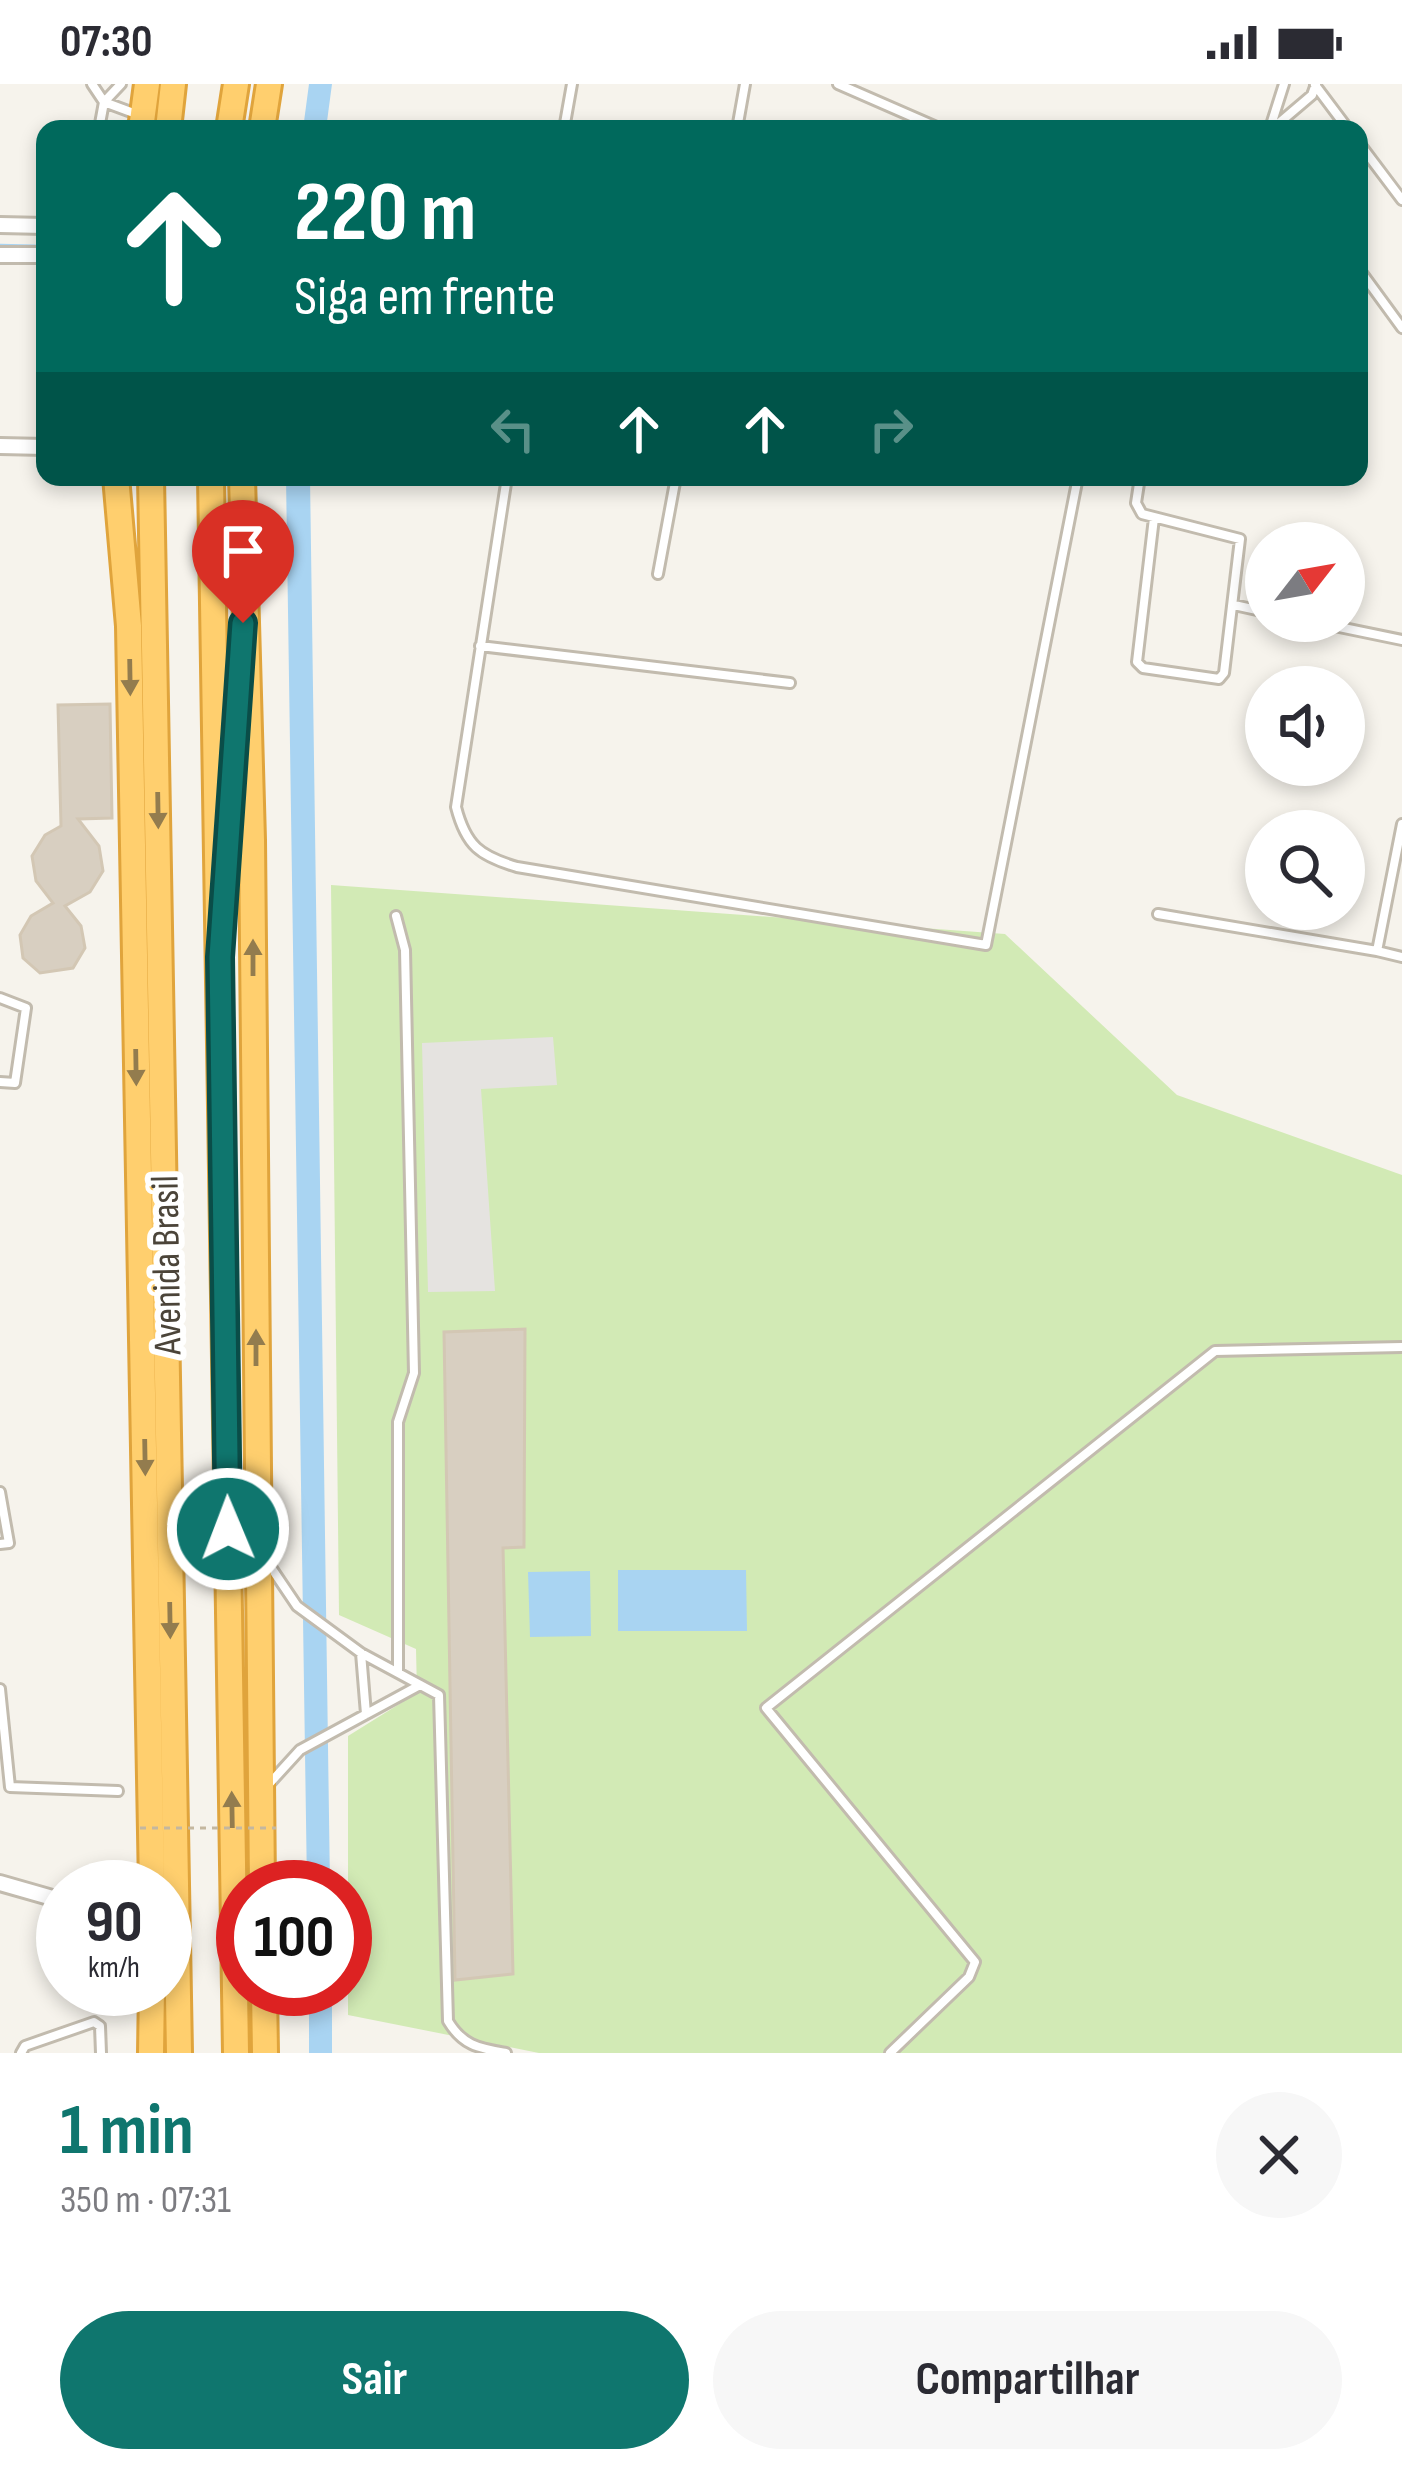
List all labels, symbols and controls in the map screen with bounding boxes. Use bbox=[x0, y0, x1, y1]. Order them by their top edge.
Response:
text: 07:30 bbox=[60, 15, 152, 70]
text: 220 m bbox=[294, 163, 476, 264]
icon: ahead bbox=[96, 168, 252, 324]
text: Siga em frente bbox=[294, 265, 556, 330]
icon: left bbox=[480, 396, 546, 462]
icon: ahead bbox=[606, 396, 672, 462]
icon: ahead bbox=[732, 396, 798, 462]
icon: right bbox=[858, 396, 924, 462]
pin bbox=[192, 500, 294, 623]
icon: arrive bbox=[210, 518, 276, 584]
north arrow bbox=[1245, 522, 1365, 642]
map controls bbox=[1245, 522, 1365, 930]
one-way arrow bbox=[120, 659, 139, 697]
button: sound bbox=[1245, 666, 1365, 786]
one-way arrow bbox=[148, 792, 167, 830]
button: search bbox=[1245, 810, 1365, 930]
one-way arrow bbox=[243, 938, 263, 976]
one-way arrow bbox=[126, 1049, 146, 1087]
street label: Avenida Brasil bbox=[142, 1175, 193, 1356]
one-way arrow bbox=[246, 1328, 266, 1366]
one-way arrow bbox=[135, 1439, 154, 1477]
position arrow bbox=[165, 1466, 291, 1592]
one-way arrow bbox=[160, 1602, 179, 1640]
one-way arrow bbox=[222, 1790, 242, 1828]
speed limit sign: 100 bbox=[216, 1860, 372, 2016]
text: 90 bbox=[86, 1887, 143, 1959]
text: km/h bbox=[88, 1950, 140, 1986]
text: 1 min bbox=[60, 2088, 194, 2175]
button: close bbox=[1216, 2092, 1342, 2218]
text: 350 m · 07:31 bbox=[60, 2177, 231, 2224]
button: Sair bbox=[60, 2311, 689, 2449]
button: Compartilhar bbox=[713, 2311, 1342, 2449]

